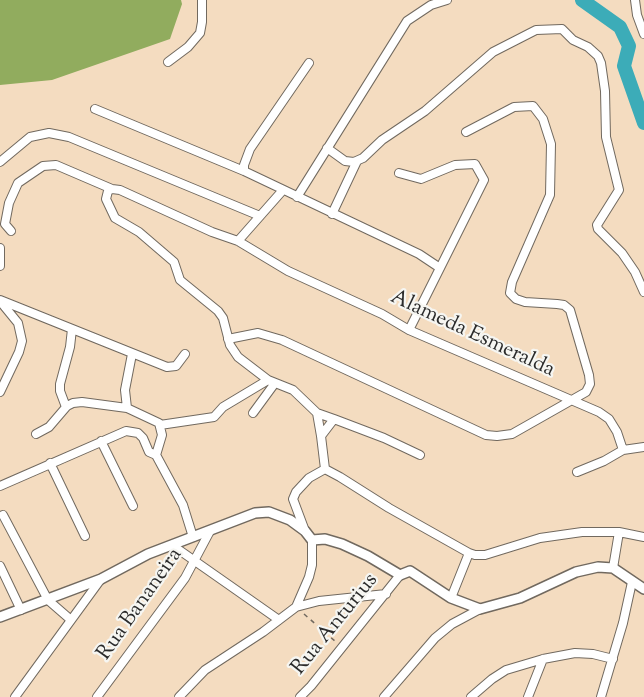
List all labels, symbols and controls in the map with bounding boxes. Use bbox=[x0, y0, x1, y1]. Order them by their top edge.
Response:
street label: Alameda Esmeralda bbox=[386, 286, 558, 384]
street label: Rua Bananeira bbox=[93, 544, 189, 666]
street label: Rua Anturius bbox=[287, 569, 385, 681]

